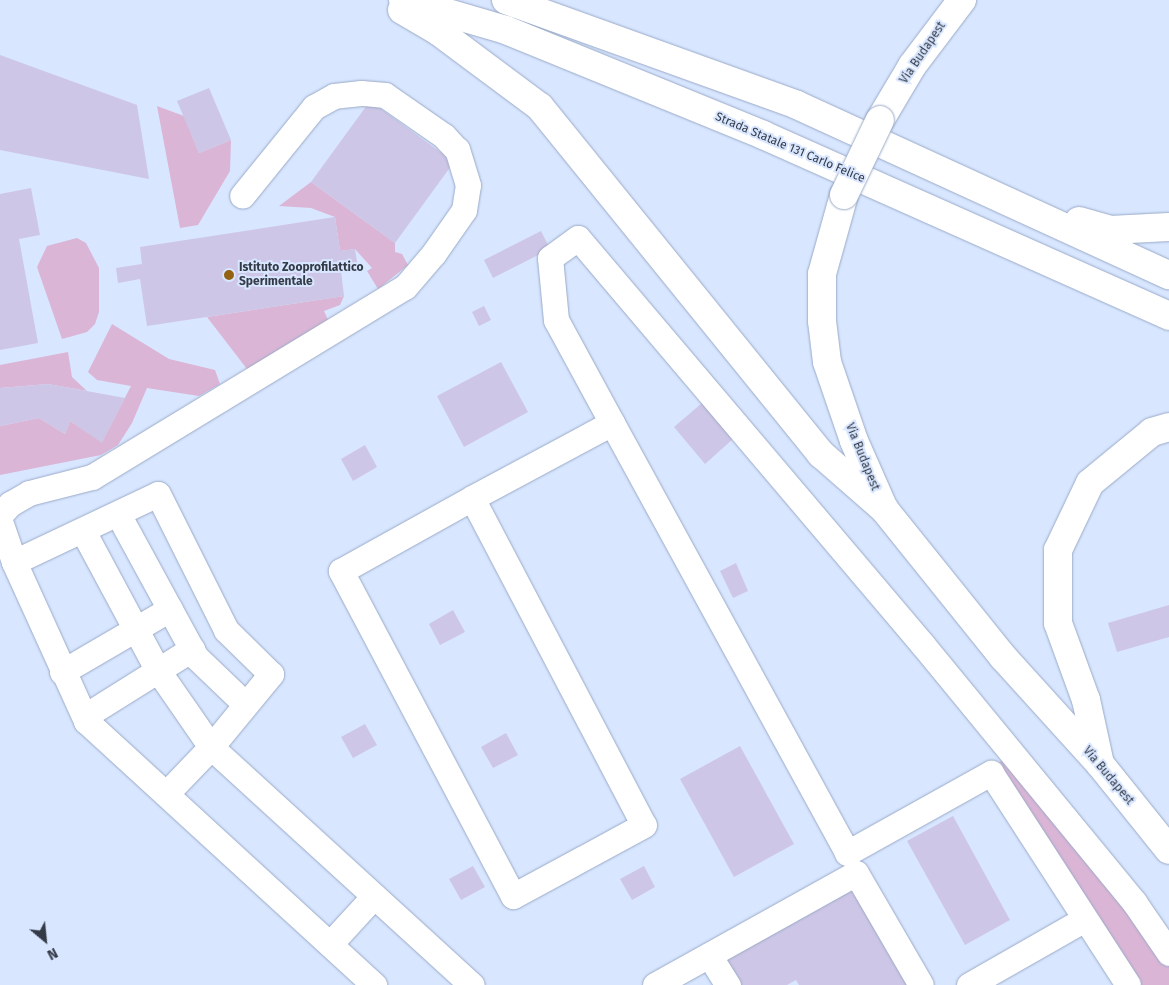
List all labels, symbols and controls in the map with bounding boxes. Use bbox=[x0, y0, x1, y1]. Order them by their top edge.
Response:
street label: Via Budapest bbox=[897, 19, 949, 87]
street label: Strada Statale 131 Carlo Felice bbox=[713, 110, 867, 186]
place label: Istituto Zooprofilattico Sperimentale bbox=[239, 261, 363, 289]
marker: Istituto Zooprofilattico Sperimentale bbox=[223, 269, 235, 281]
street label: Via Budapest bbox=[842, 421, 882, 493]
street label: Via Budapest bbox=[1080, 744, 1136, 808]
north arrow bbox=[20, 915, 70, 965]
text: N bbox=[44, 944, 60, 963]

